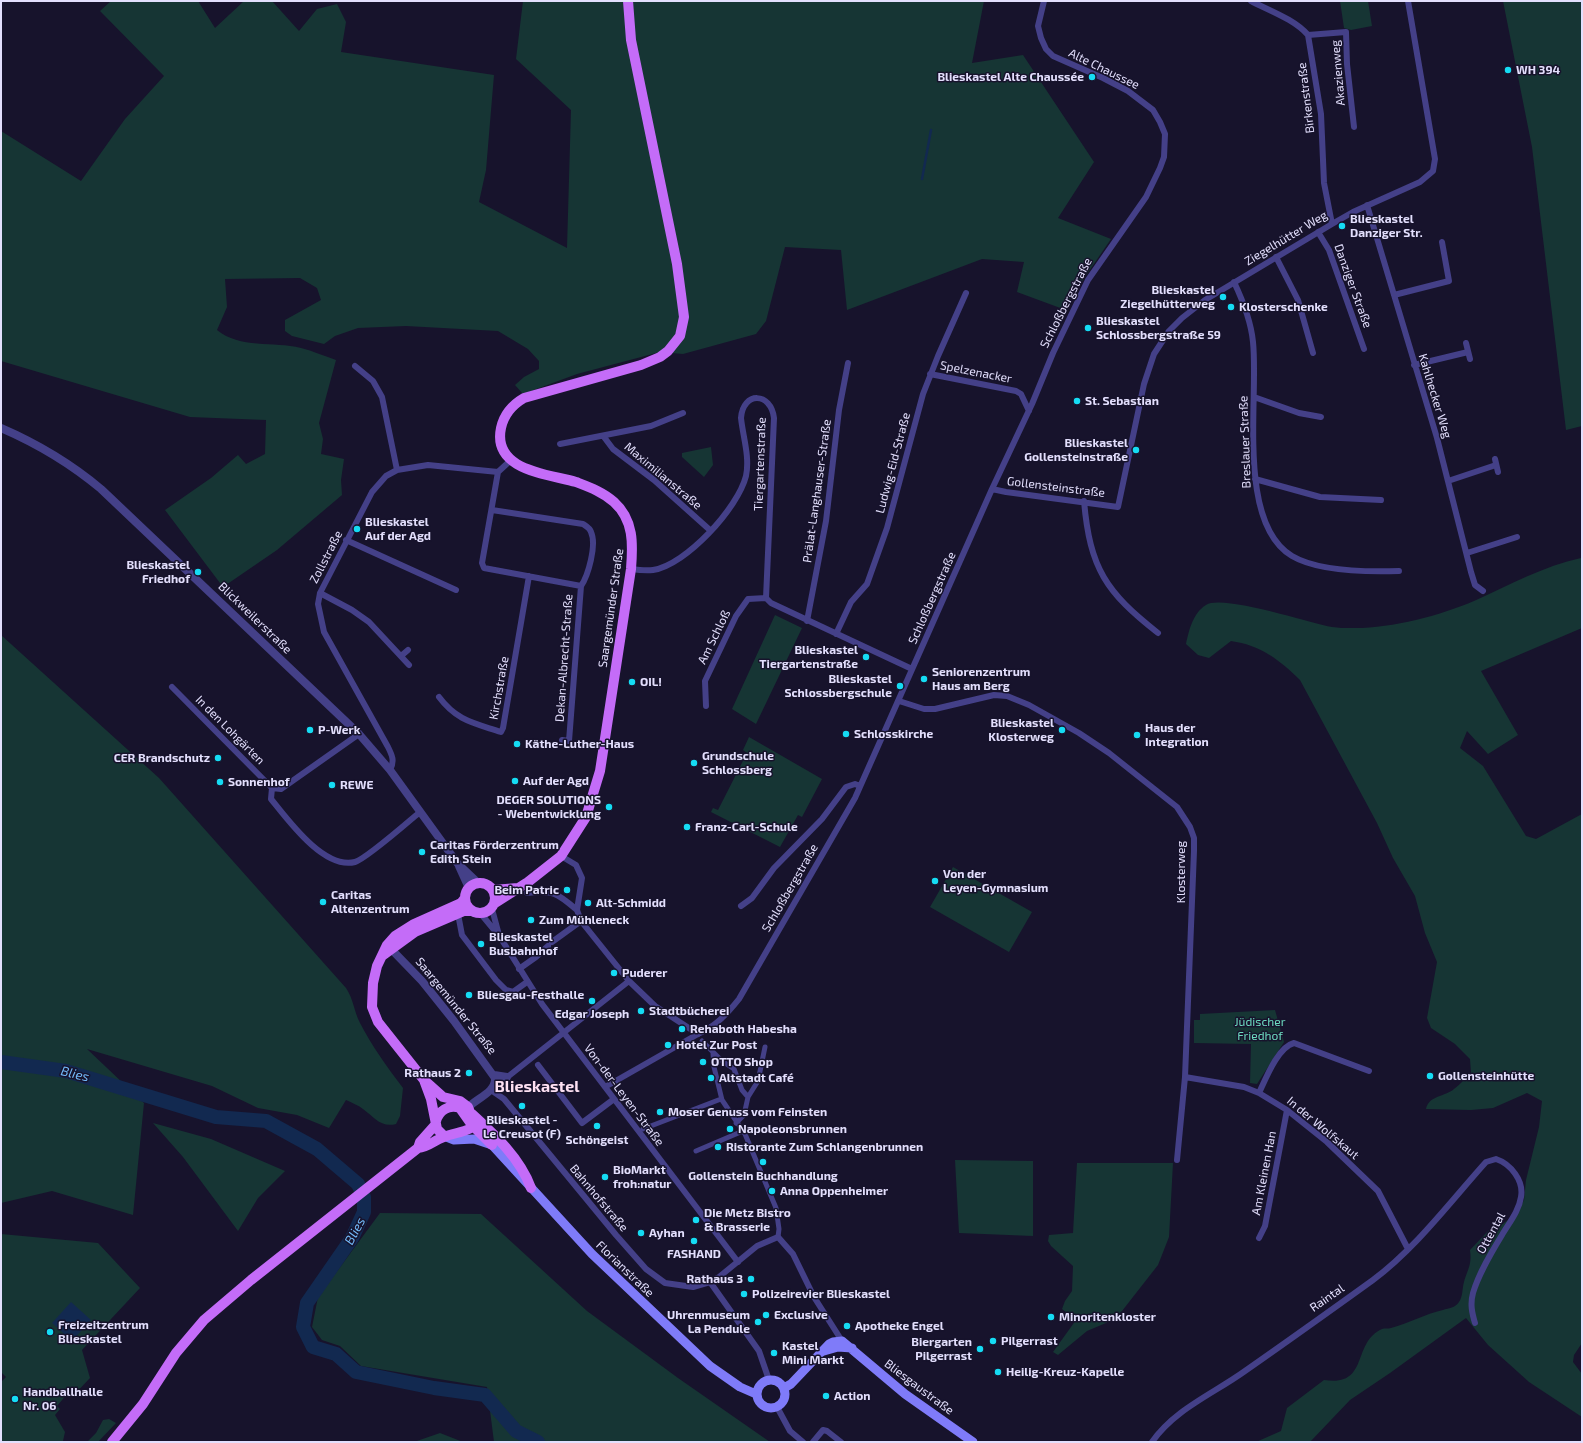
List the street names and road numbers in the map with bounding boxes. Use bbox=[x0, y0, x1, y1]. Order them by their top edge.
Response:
street label: Akazienweg bbox=[1328, 40, 1348, 106]
street label: Alte Chaussee bbox=[1066, 46, 1142, 92]
street label: Birkenstraße bbox=[1295, 62, 1317, 134]
street label: Ziegelhütter Weg bbox=[1242, 208, 1330, 268]
street label: Danziger Straße bbox=[1331, 242, 1375, 330]
street label: Schloßbergstraße bbox=[1037, 255, 1095, 351]
street label: Kahlhecker Weg bbox=[1415, 352, 1455, 440]
street label: Spelzenacker bbox=[939, 358, 1013, 386]
street label: Breslauer Straße bbox=[1236, 395, 1254, 489]
street label: Ludwig-Eid-Straße bbox=[873, 411, 913, 515]
street label: Tiergartenstraße bbox=[751, 417, 769, 511]
street label: Prälat-Langhauser-Straße bbox=[800, 418, 834, 564]
street label: Maximilianstraße bbox=[621, 439, 705, 513]
street label: Gollensteinstraße bbox=[1006, 474, 1106, 500]
street label: Zollstraße bbox=[307, 528, 345, 586]
street label: Saargemünder Straße bbox=[596, 548, 626, 668]
street label: Schloßbergstraße bbox=[905, 550, 959, 646]
street label: Blickweilerstraße bbox=[215, 579, 295, 657]
street label: Dekan-Albrecht-Straße bbox=[552, 594, 576, 722]
street label: Am Schloß bbox=[695, 607, 733, 667]
street label: Kirchstraße bbox=[486, 655, 512, 721]
street label: In den Lohgärten bbox=[192, 692, 268, 768]
street label: Schloßbergstraße bbox=[759, 841, 821, 935]
street label: Klosterweg bbox=[1174, 841, 1188, 903]
street label: Saargemünder Straße bbox=[413, 955, 499, 1057]
street label: Von-der-Leyen-Straße bbox=[581, 1041, 667, 1149]
street label: In der Wolfskaut bbox=[1284, 1094, 1362, 1162]
street label: Am Kleinen Han bbox=[1249, 1130, 1279, 1216]
street label: Bahnhofstraße bbox=[567, 1162, 631, 1234]
street label: Ottental bbox=[1474, 1210, 1508, 1256]
street label: Florianstraße bbox=[593, 1238, 657, 1300]
street label: Raintal bbox=[1307, 1281, 1347, 1315]
street label: Bliesgaustraße bbox=[881, 1356, 957, 1418]

